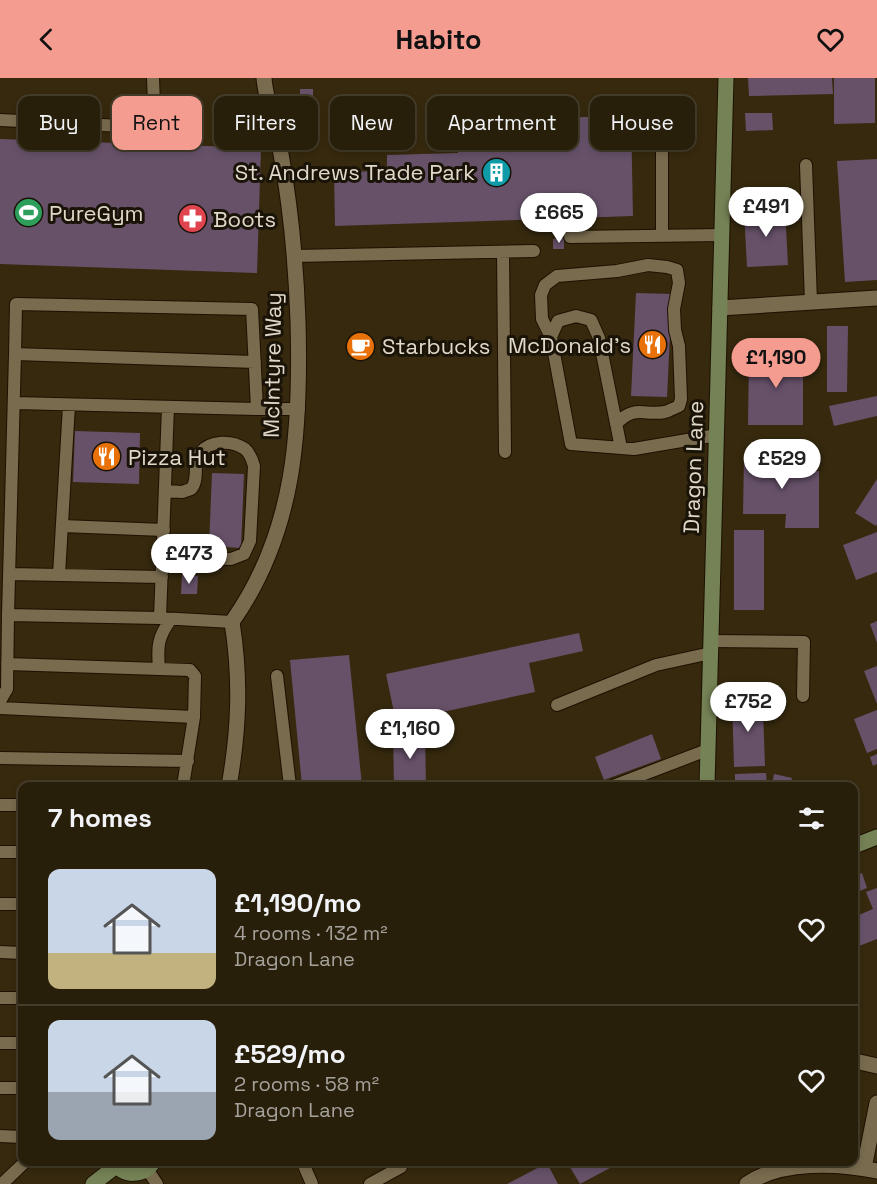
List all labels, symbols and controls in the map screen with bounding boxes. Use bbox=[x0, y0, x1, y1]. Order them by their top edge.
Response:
text: Habito bbox=[395, 22, 482, 57]
icon: back bbox=[30, 23, 63, 56]
icon: heart bbox=[814, 23, 847, 56]
chip: Buy bbox=[18, 96, 100, 150]
chip: Rent bbox=[112, 96, 202, 150]
chip: Filters bbox=[214, 96, 318, 150]
chip: New bbox=[330, 96, 415, 150]
chip: Apartment bbox=[427, 96, 578, 150]
chip: House bbox=[590, 96, 695, 150]
building icon: St. Andrews Trade Park bbox=[480, 156, 512, 188]
place label: St. Andrews Trade Park bbox=[235, 158, 475, 186]
pin: £491 bbox=[730, 187, 802, 238]
pin: £665 bbox=[523, 193, 595, 244]
text: £491 bbox=[743, 193, 789, 219]
sports icon: PureGym bbox=[12, 197, 44, 229]
place label: PureGym bbox=[49, 199, 144, 227]
text: £665 bbox=[534, 199, 584, 225]
pharmacy icon: Boots bbox=[176, 203, 208, 235]
place label: Boots bbox=[213, 205, 276, 233]
street label: McIntyre Way bbox=[257, 292, 287, 438]
restaurant icon: McDonald's bbox=[636, 329, 668, 361]
cafe icon: Starbucks bbox=[345, 330, 377, 362]
place label: McDonald's bbox=[508, 331, 631, 359]
place label: Starbucks bbox=[382, 332, 490, 360]
pin: £1,190 bbox=[727, 338, 825, 389]
text: £1,190 bbox=[746, 344, 807, 370]
street label: Dragon Lane bbox=[677, 400, 709, 534]
pin: £529 bbox=[746, 439, 818, 490]
restaurant icon: Pizza Hut bbox=[91, 441, 123, 473]
place label: Pizza Hut bbox=[128, 443, 226, 471]
text: £529 bbox=[758, 445, 806, 471]
pin: £473 bbox=[153, 534, 225, 585]
text: £473 bbox=[165, 540, 213, 566]
pin: £752 bbox=[712, 682, 784, 733]
text: £752 bbox=[724, 688, 772, 714]
pin: £1,160 bbox=[361, 709, 459, 760]
text: £1,160 bbox=[380, 715, 441, 741]
text: 7 homes bbox=[48, 801, 152, 835]
icon: filters bbox=[795, 802, 828, 835]
text: £1,190/mo bbox=[234, 886, 362, 920]
icon: home bbox=[96, 893, 168, 965]
icon: heart bbox=[795, 913, 828, 946]
text: 4 rooms · 132 m² bbox=[234, 920, 387, 946]
text: Dragon Lane bbox=[234, 946, 355, 972]
text: £529/mo bbox=[234, 1037, 346, 1071]
icon: home bbox=[96, 1044, 168, 1116]
icon: heart bbox=[795, 1064, 828, 1097]
text: 2 rooms · 58 m² bbox=[234, 1071, 379, 1097]
text: Dragon Lane bbox=[234, 1097, 355, 1123]

